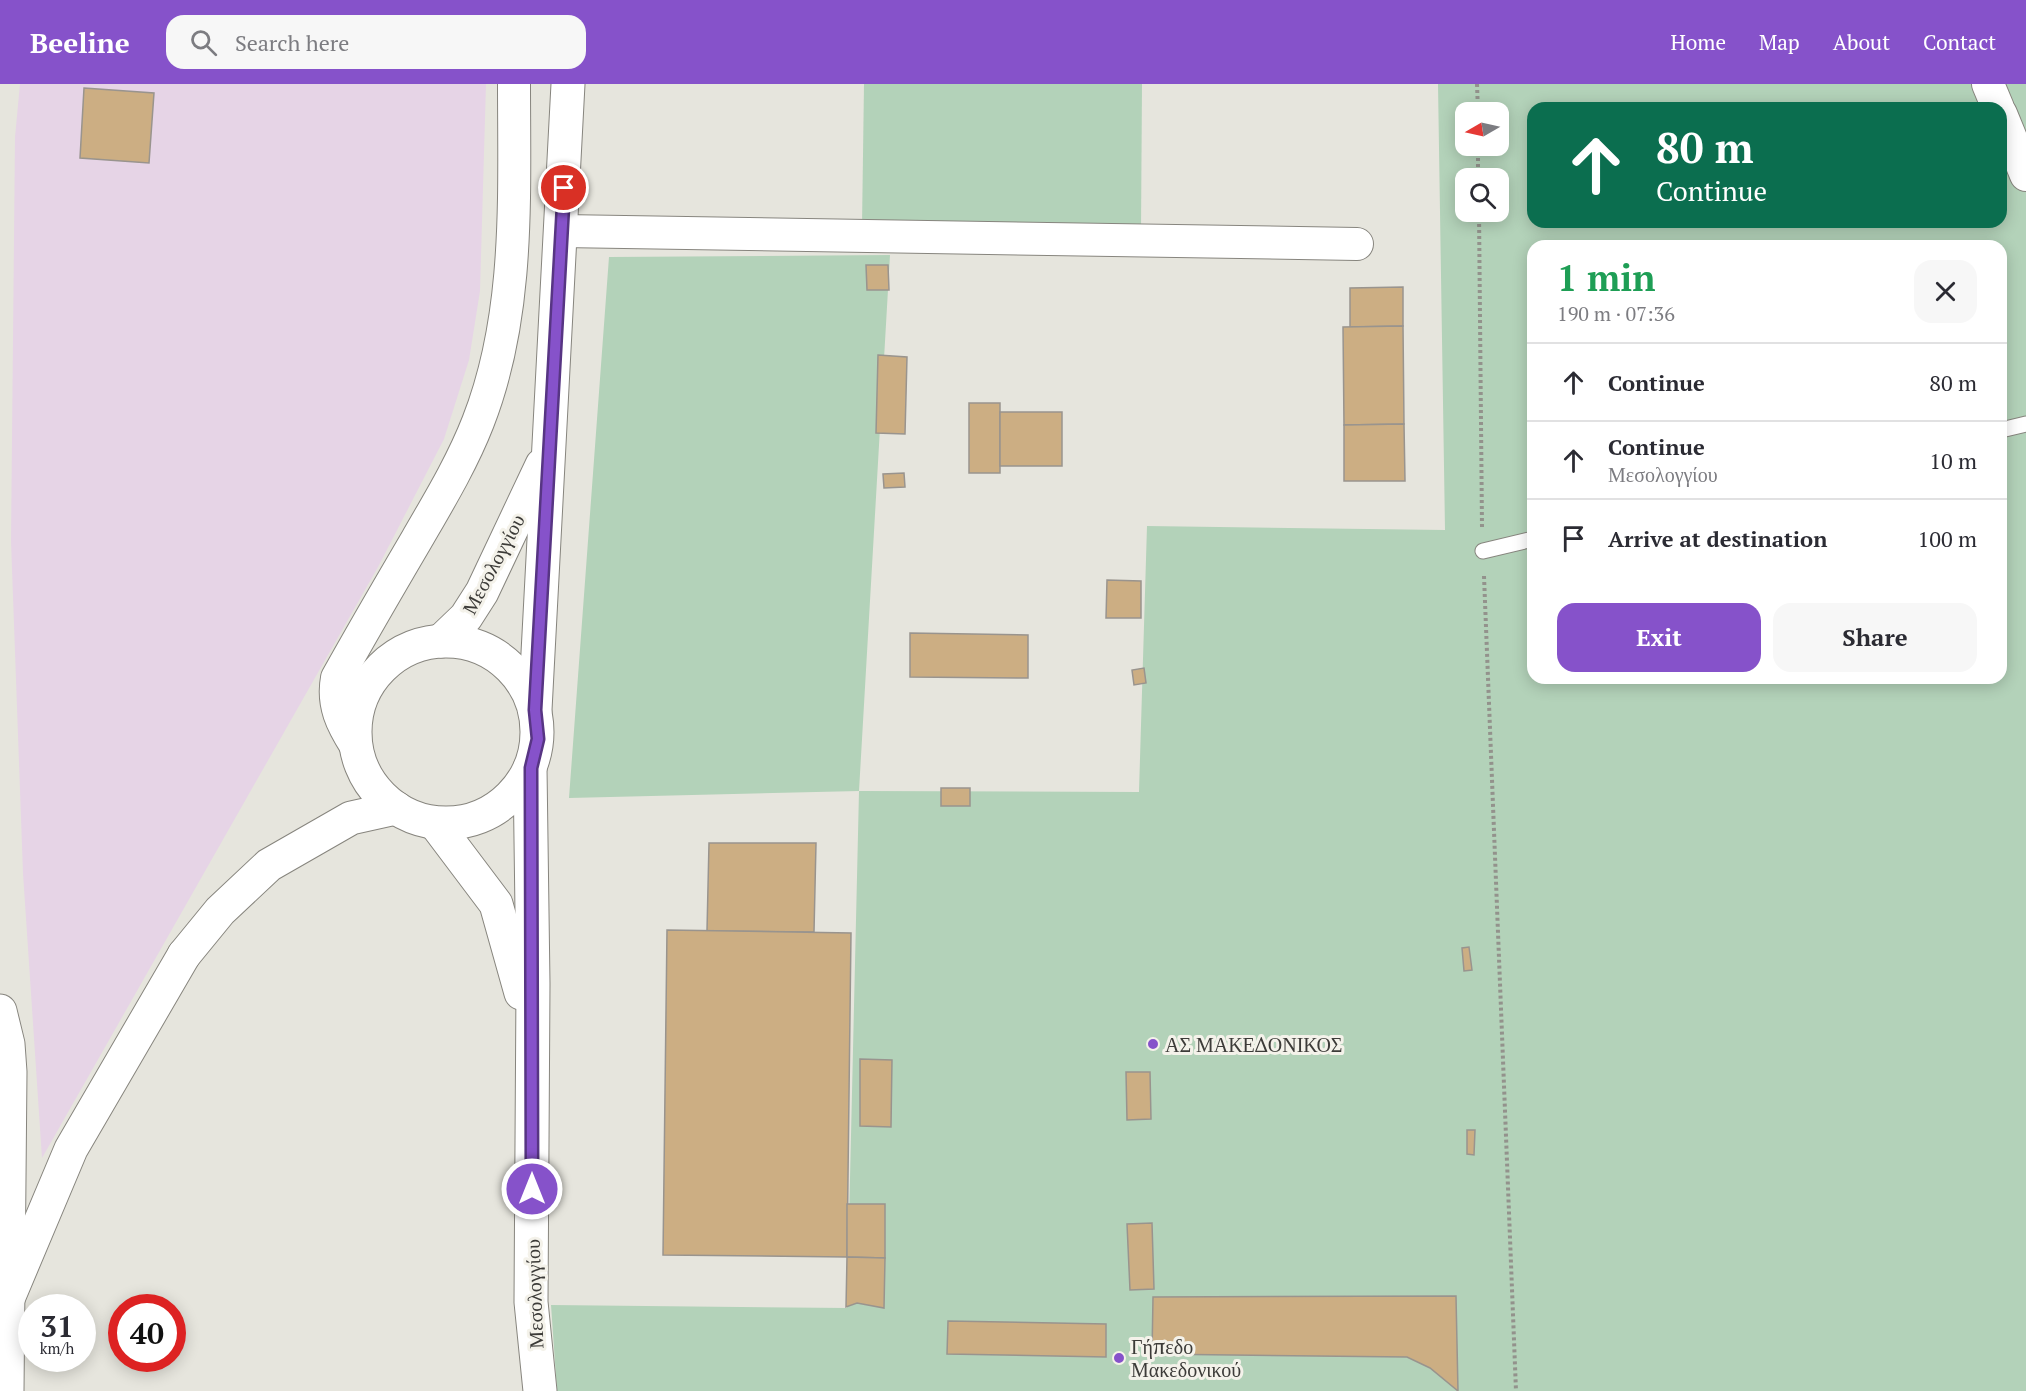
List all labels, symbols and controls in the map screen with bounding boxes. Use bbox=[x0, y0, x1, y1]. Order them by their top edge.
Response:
search box bbox=[166, 15, 586, 69]
text: Beeline bbox=[30, 24, 130, 61]
icon: search bbox=[187, 26, 220, 59]
text: Search here bbox=[235, 28, 349, 57]
text: Home bbox=[1670, 28, 1726, 56]
text: Map bbox=[1759, 28, 1800, 56]
text: About bbox=[1833, 28, 1890, 56]
text: Contact bbox=[1923, 28, 1996, 56]
north arrow bbox=[1455, 102, 1509, 156]
map controls bbox=[1455, 102, 1509, 222]
text: 80 m bbox=[1656, 119, 1754, 175]
icon: ahead bbox=[1557, 126, 1635, 204]
pin bbox=[538, 162, 589, 213]
button: search bbox=[1455, 168, 1509, 222]
icon: arrive bbox=[547, 171, 580, 204]
text: Continue bbox=[1656, 173, 1767, 209]
text: 1 min bbox=[1557, 254, 1655, 301]
button: close bbox=[1914, 260, 1977, 323]
text: 190 m · 07:36 bbox=[1557, 300, 1675, 327]
icon: ahead bbox=[1557, 366, 1590, 399]
text: Continue bbox=[1608, 368, 1705, 397]
text: 80 m bbox=[1929, 368, 1977, 397]
text: Continue bbox=[1608, 432, 1705, 461]
icon: ahead bbox=[1557, 444, 1590, 477]
text: 10 m bbox=[1929, 446, 1977, 475]
text: Μεσολογγίου bbox=[1608, 461, 1718, 488]
street label: Μεσολογγίου bbox=[455, 509, 531, 619]
icon: arrive bbox=[1557, 522, 1590, 555]
text: Arrive at destination bbox=[1608, 524, 1827, 553]
text: 100 m bbox=[1917, 524, 1977, 553]
button: Exit bbox=[1557, 603, 1761, 672]
button: Share bbox=[1773, 603, 1977, 672]
place label: ΑΣ ΜΑΚΕΔΟΝΙΚΟΣ bbox=[1165, 1031, 1343, 1058]
marker: ΑΣ ΜΑΚΕΔΟΝΙΚΟΣ bbox=[1146, 1037, 1160, 1051]
position arrow bbox=[500, 1157, 564, 1221]
street label: Μεσολογγίου bbox=[519, 1239, 549, 1349]
speed limit sign: 40 bbox=[108, 1294, 186, 1372]
text: 31 bbox=[40, 1306, 74, 1346]
place label: Γήπεδο Μακεδονικού bbox=[1131, 1333, 1241, 1383]
text: km/h bbox=[40, 1338, 74, 1358]
marker: Γήπεδο Μακεδονικού bbox=[1112, 1351, 1126, 1365]

